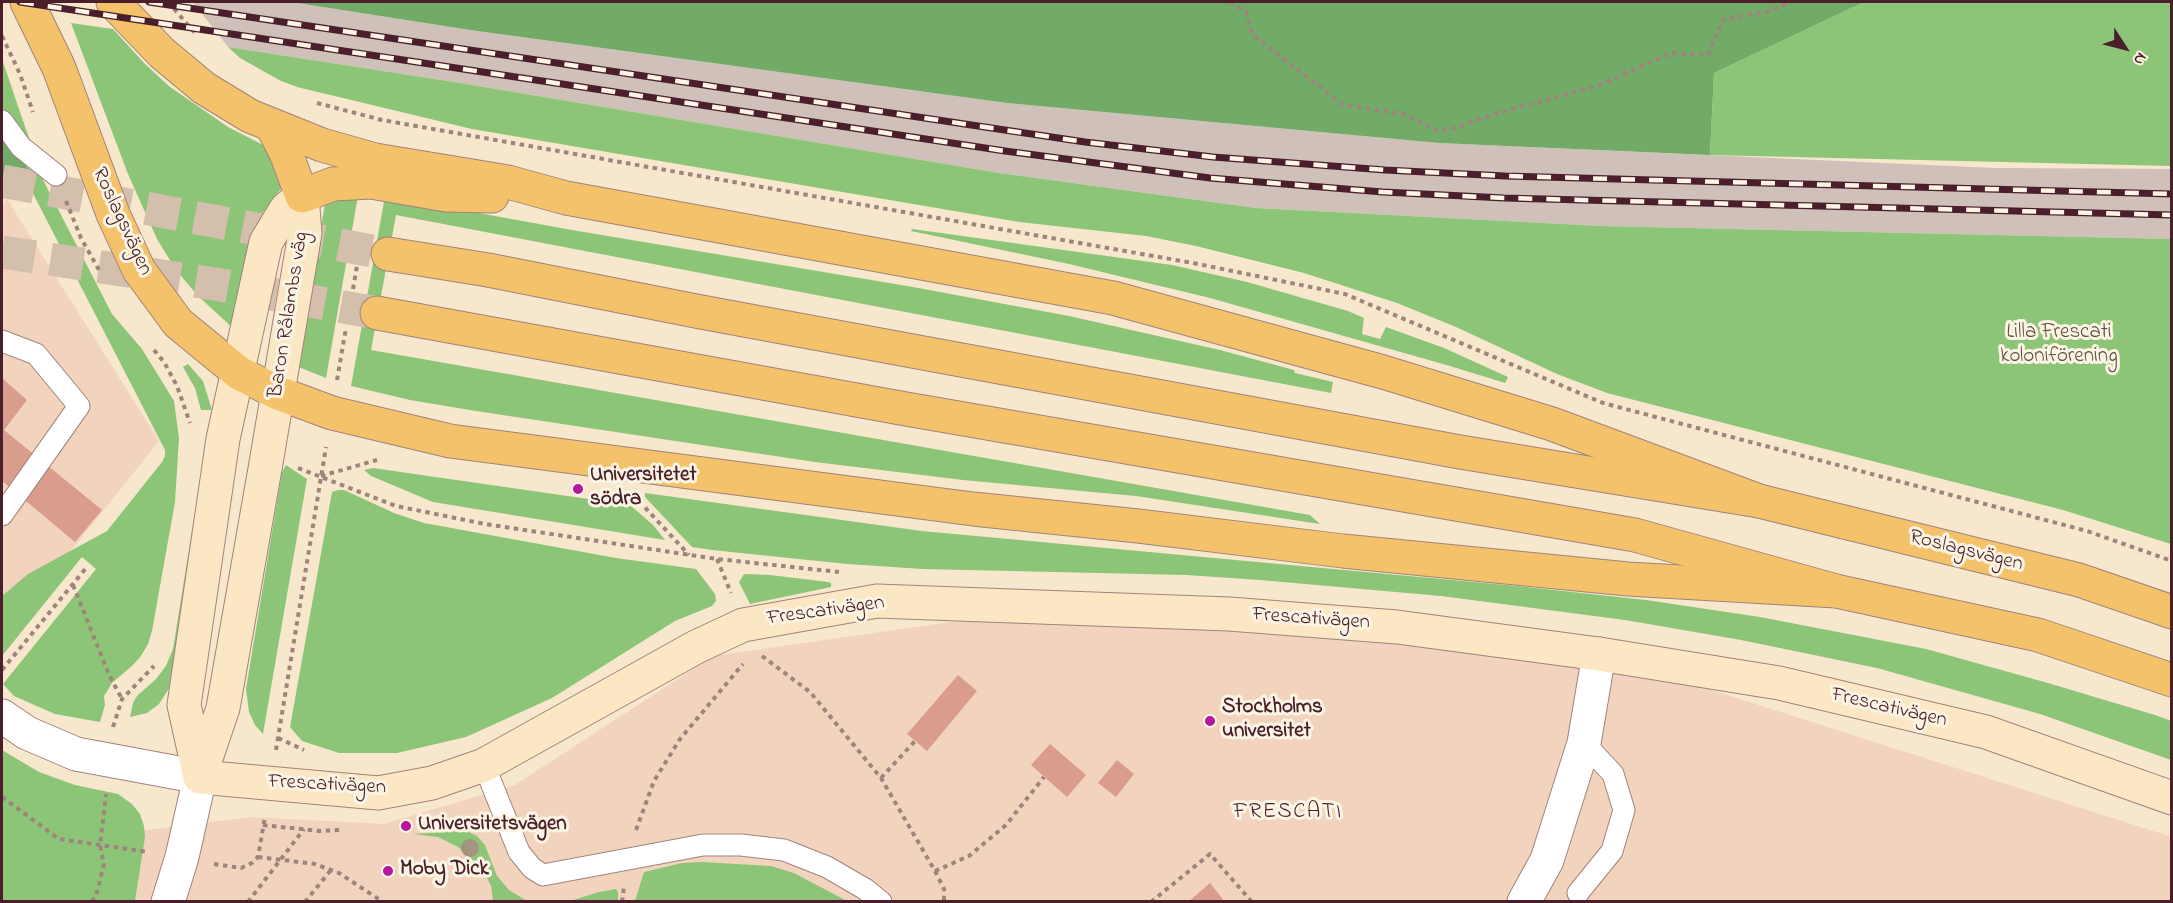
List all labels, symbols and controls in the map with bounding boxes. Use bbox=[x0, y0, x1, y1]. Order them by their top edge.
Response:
north arrow bbox=[2095, 18, 2155, 78]
text: N bbox=[2127, 47, 2152, 70]
street label: Roslagsvägen bbox=[85, 164, 157, 280]
street label: Baron Rålambs väg bbox=[264, 230, 316, 400]
park label: Lilla Frescati koloniförening bbox=[2000, 321, 2118, 371]
place label: Universitetet södra bbox=[590, 464, 697, 514]
marker: Universitetet södra bbox=[571, 482, 585, 496]
street label: Roslagsvägen bbox=[1907, 526, 2025, 578]
street label: Frescativägen bbox=[766, 591, 886, 633]
street label: Frescativägen bbox=[1251, 603, 1371, 637]
street label: Frescativägen bbox=[1829, 683, 1949, 735]
place label: Stockholms universitet bbox=[1222, 696, 1323, 746]
marker: Stockholms universitet bbox=[1203, 714, 1217, 728]
street label: Frescativägen bbox=[267, 770, 387, 802]
district label: FRESCATI bbox=[1233, 800, 1343, 826]
place label: Universitetsvägen bbox=[418, 813, 567, 839]
marker: Universitetsvägen bbox=[399, 819, 413, 833]
place label: Moby Dick bbox=[400, 858, 489, 884]
marker: Moby Dick bbox=[381, 864, 395, 878]

